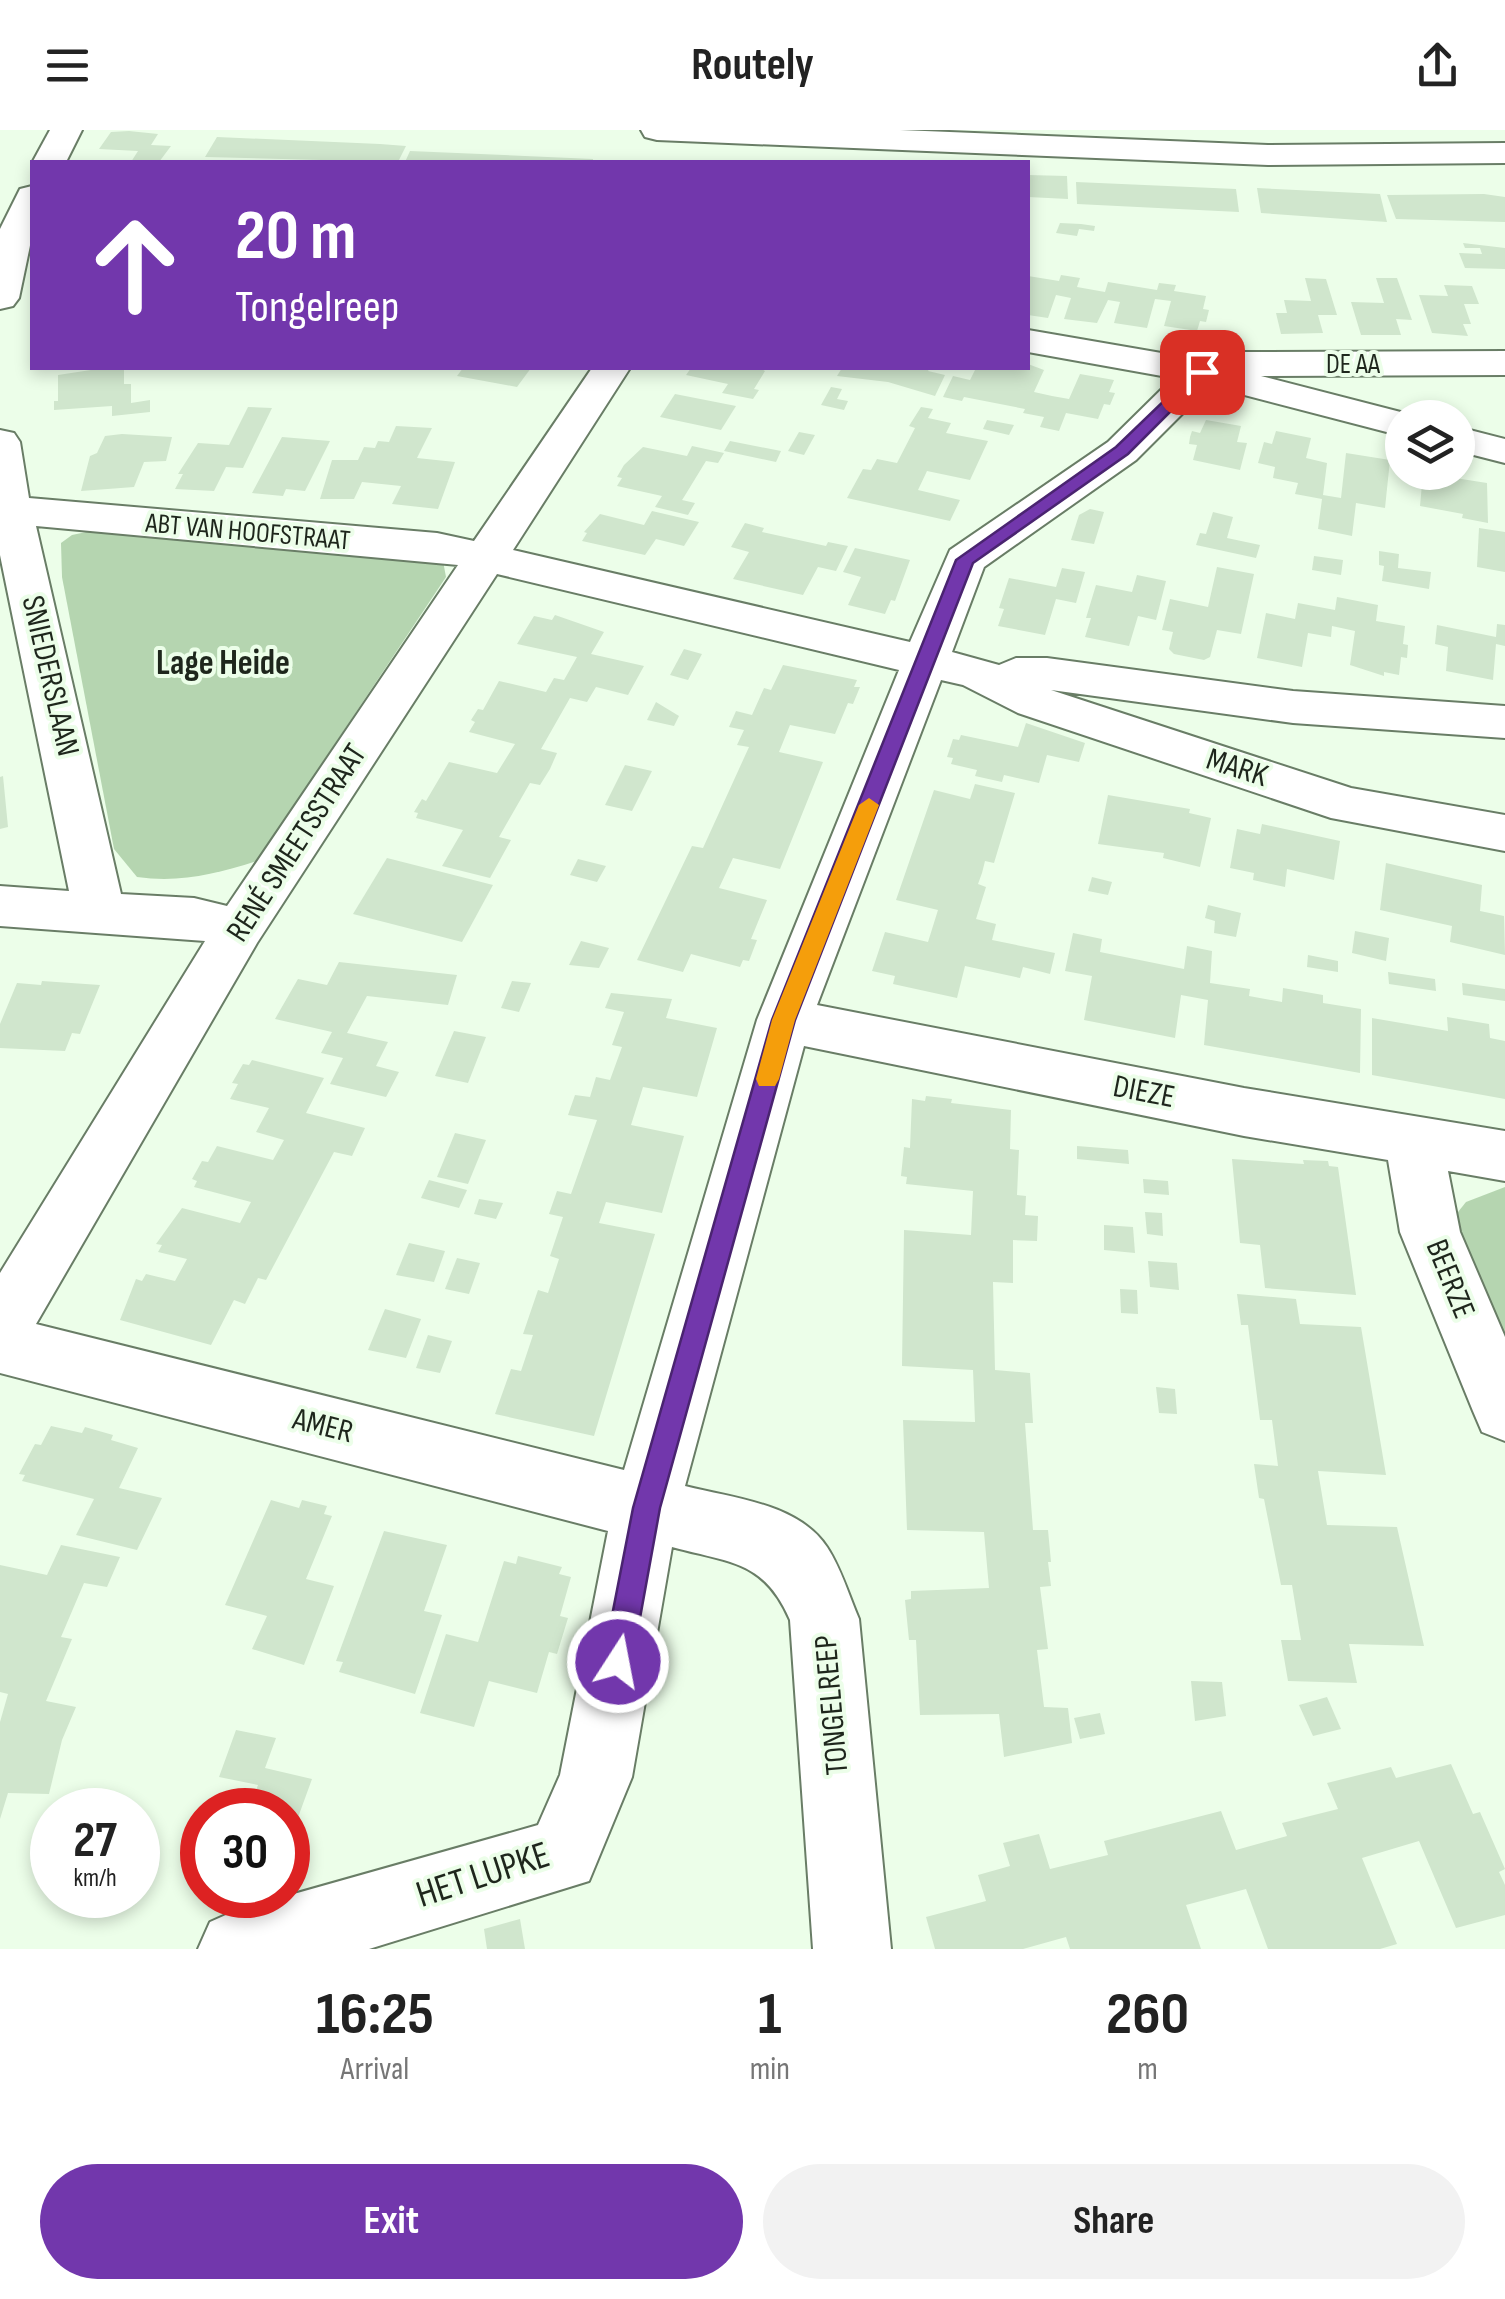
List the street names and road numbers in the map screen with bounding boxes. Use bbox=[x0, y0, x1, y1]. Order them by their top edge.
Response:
street label: DE AA bbox=[1326, 348, 1381, 381]
street label: ABT VAN HOOFSTRAAT bbox=[143, 507, 352, 557]
street label: SNIEDERSLAAN bbox=[13, 592, 87, 760]
street label: RENÉ SMEETSSTRAAT bbox=[219, 737, 375, 949]
street label: MARK bbox=[1201, 740, 1273, 796]
street label: DIEZE bbox=[1110, 1067, 1178, 1117]
street label: BEERZE bbox=[1417, 1234, 1483, 1324]
street label: AMER bbox=[288, 1399, 357, 1452]
street label: TONGELREEP bbox=[806, 1633, 858, 1777]
street label: HET LUPKE bbox=[411, 1832, 555, 1918]

